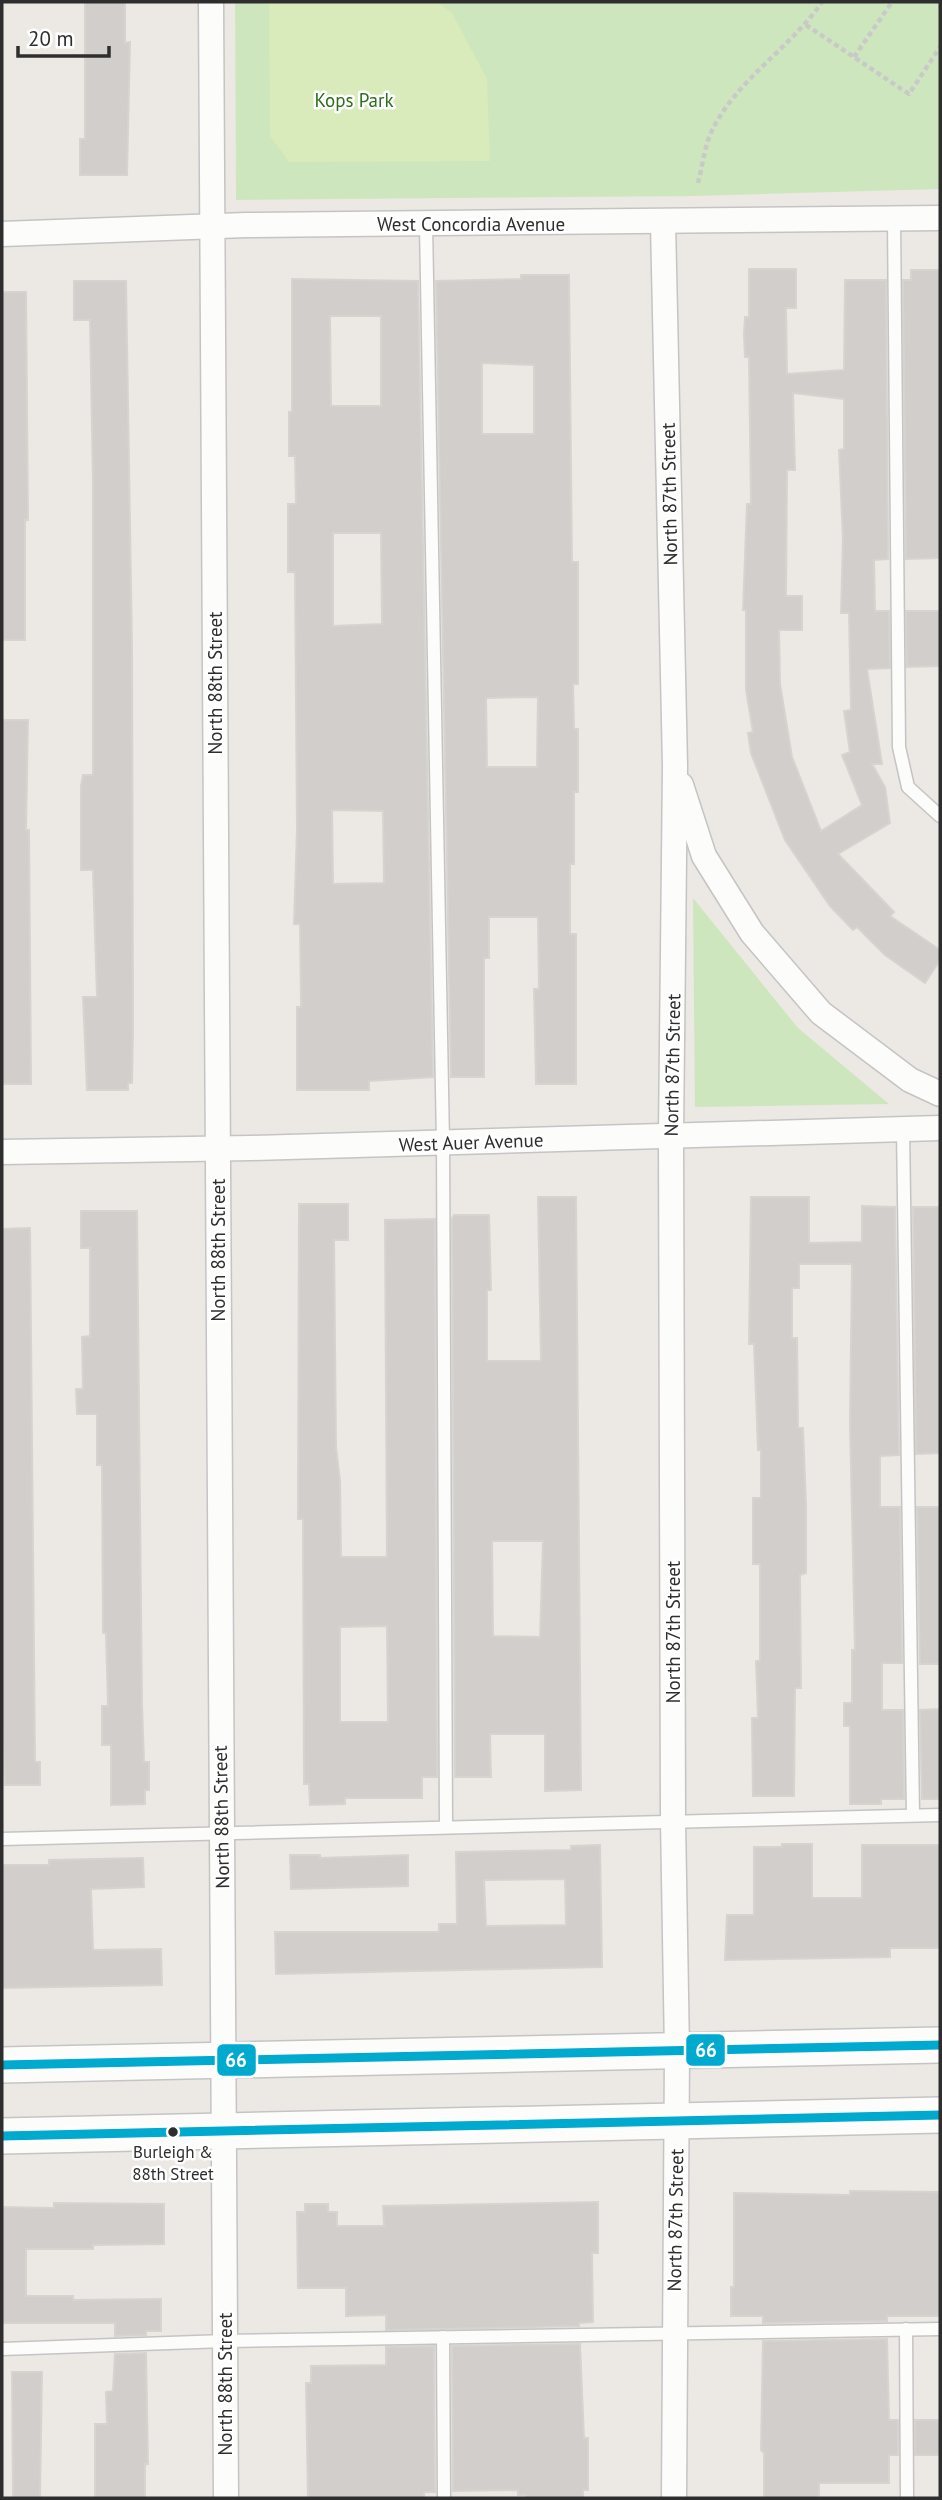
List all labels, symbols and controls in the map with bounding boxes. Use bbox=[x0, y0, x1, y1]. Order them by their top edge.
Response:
scale bar bbox=[18, 14, 108, 58]
text: 20 m bbox=[28, 25, 74, 52]
park label: Kops Park bbox=[314, 88, 394, 112]
street label: West Concordia Avenue bbox=[377, 212, 565, 236]
street label: North 87th Street bbox=[656, 422, 682, 566]
street label: North 88th Street bbox=[203, 611, 227, 755]
street label: North 87th Street bbox=[659, 993, 685, 1137]
street label: West Auer Avenue bbox=[398, 1127, 544, 1157]
street label: North 88th Street bbox=[206, 1178, 230, 1322]
street label: North 87th Street bbox=[661, 1560, 685, 1703]
street label: North 88th Street bbox=[208, 1745, 234, 1889]
line badge: 66 bbox=[685, 2033, 726, 2067]
text: 66 bbox=[695, 2038, 717, 2062]
line badge: 66 bbox=[216, 2043, 257, 2077]
text: 66 bbox=[225, 2048, 247, 2072]
marker: Burleigh & 88th Street bbox=[166, 2125, 180, 2139]
place label: Burleigh & 88th Street bbox=[132, 2141, 214, 2185]
street label: North 87th Street bbox=[662, 2148, 688, 2292]
street label: North 88th Street bbox=[213, 2312, 237, 2456]

